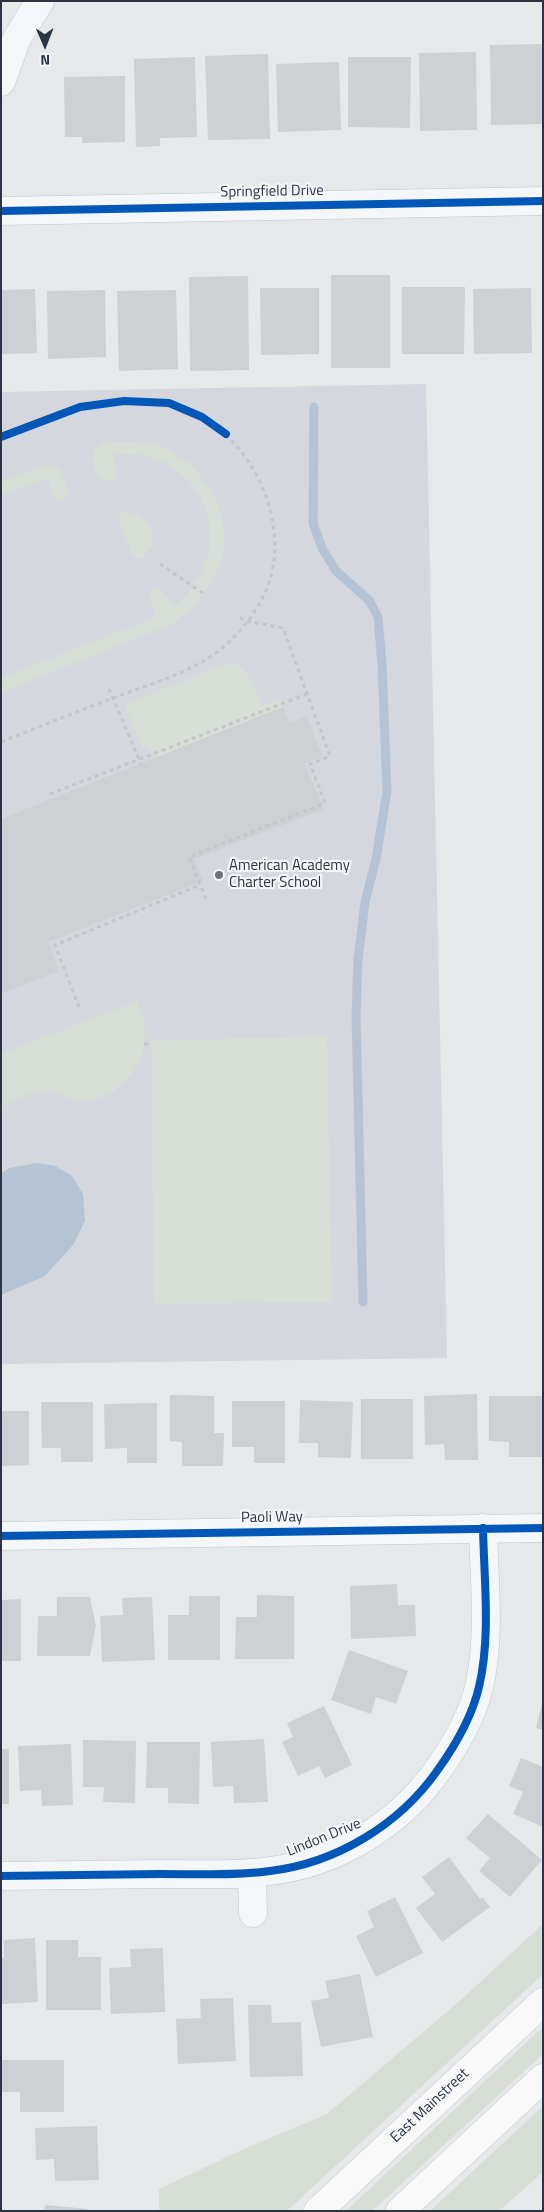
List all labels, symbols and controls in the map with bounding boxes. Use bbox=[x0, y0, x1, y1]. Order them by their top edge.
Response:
north arrow bbox=[20, 20, 70, 70]
text: N bbox=[40, 50, 50, 71]
street label: Springfield Drive bbox=[220, 182, 324, 202]
place label: American Academy Charter School bbox=[229, 857, 350, 892]
marker: American Academy Charter School bbox=[213, 869, 225, 881]
street label: Paoli Way bbox=[241, 1508, 303, 1528]
street label: Lindon Drive bbox=[284, 1815, 364, 1861]
street label: East Mainstreet bbox=[387, 2065, 473, 2147]

